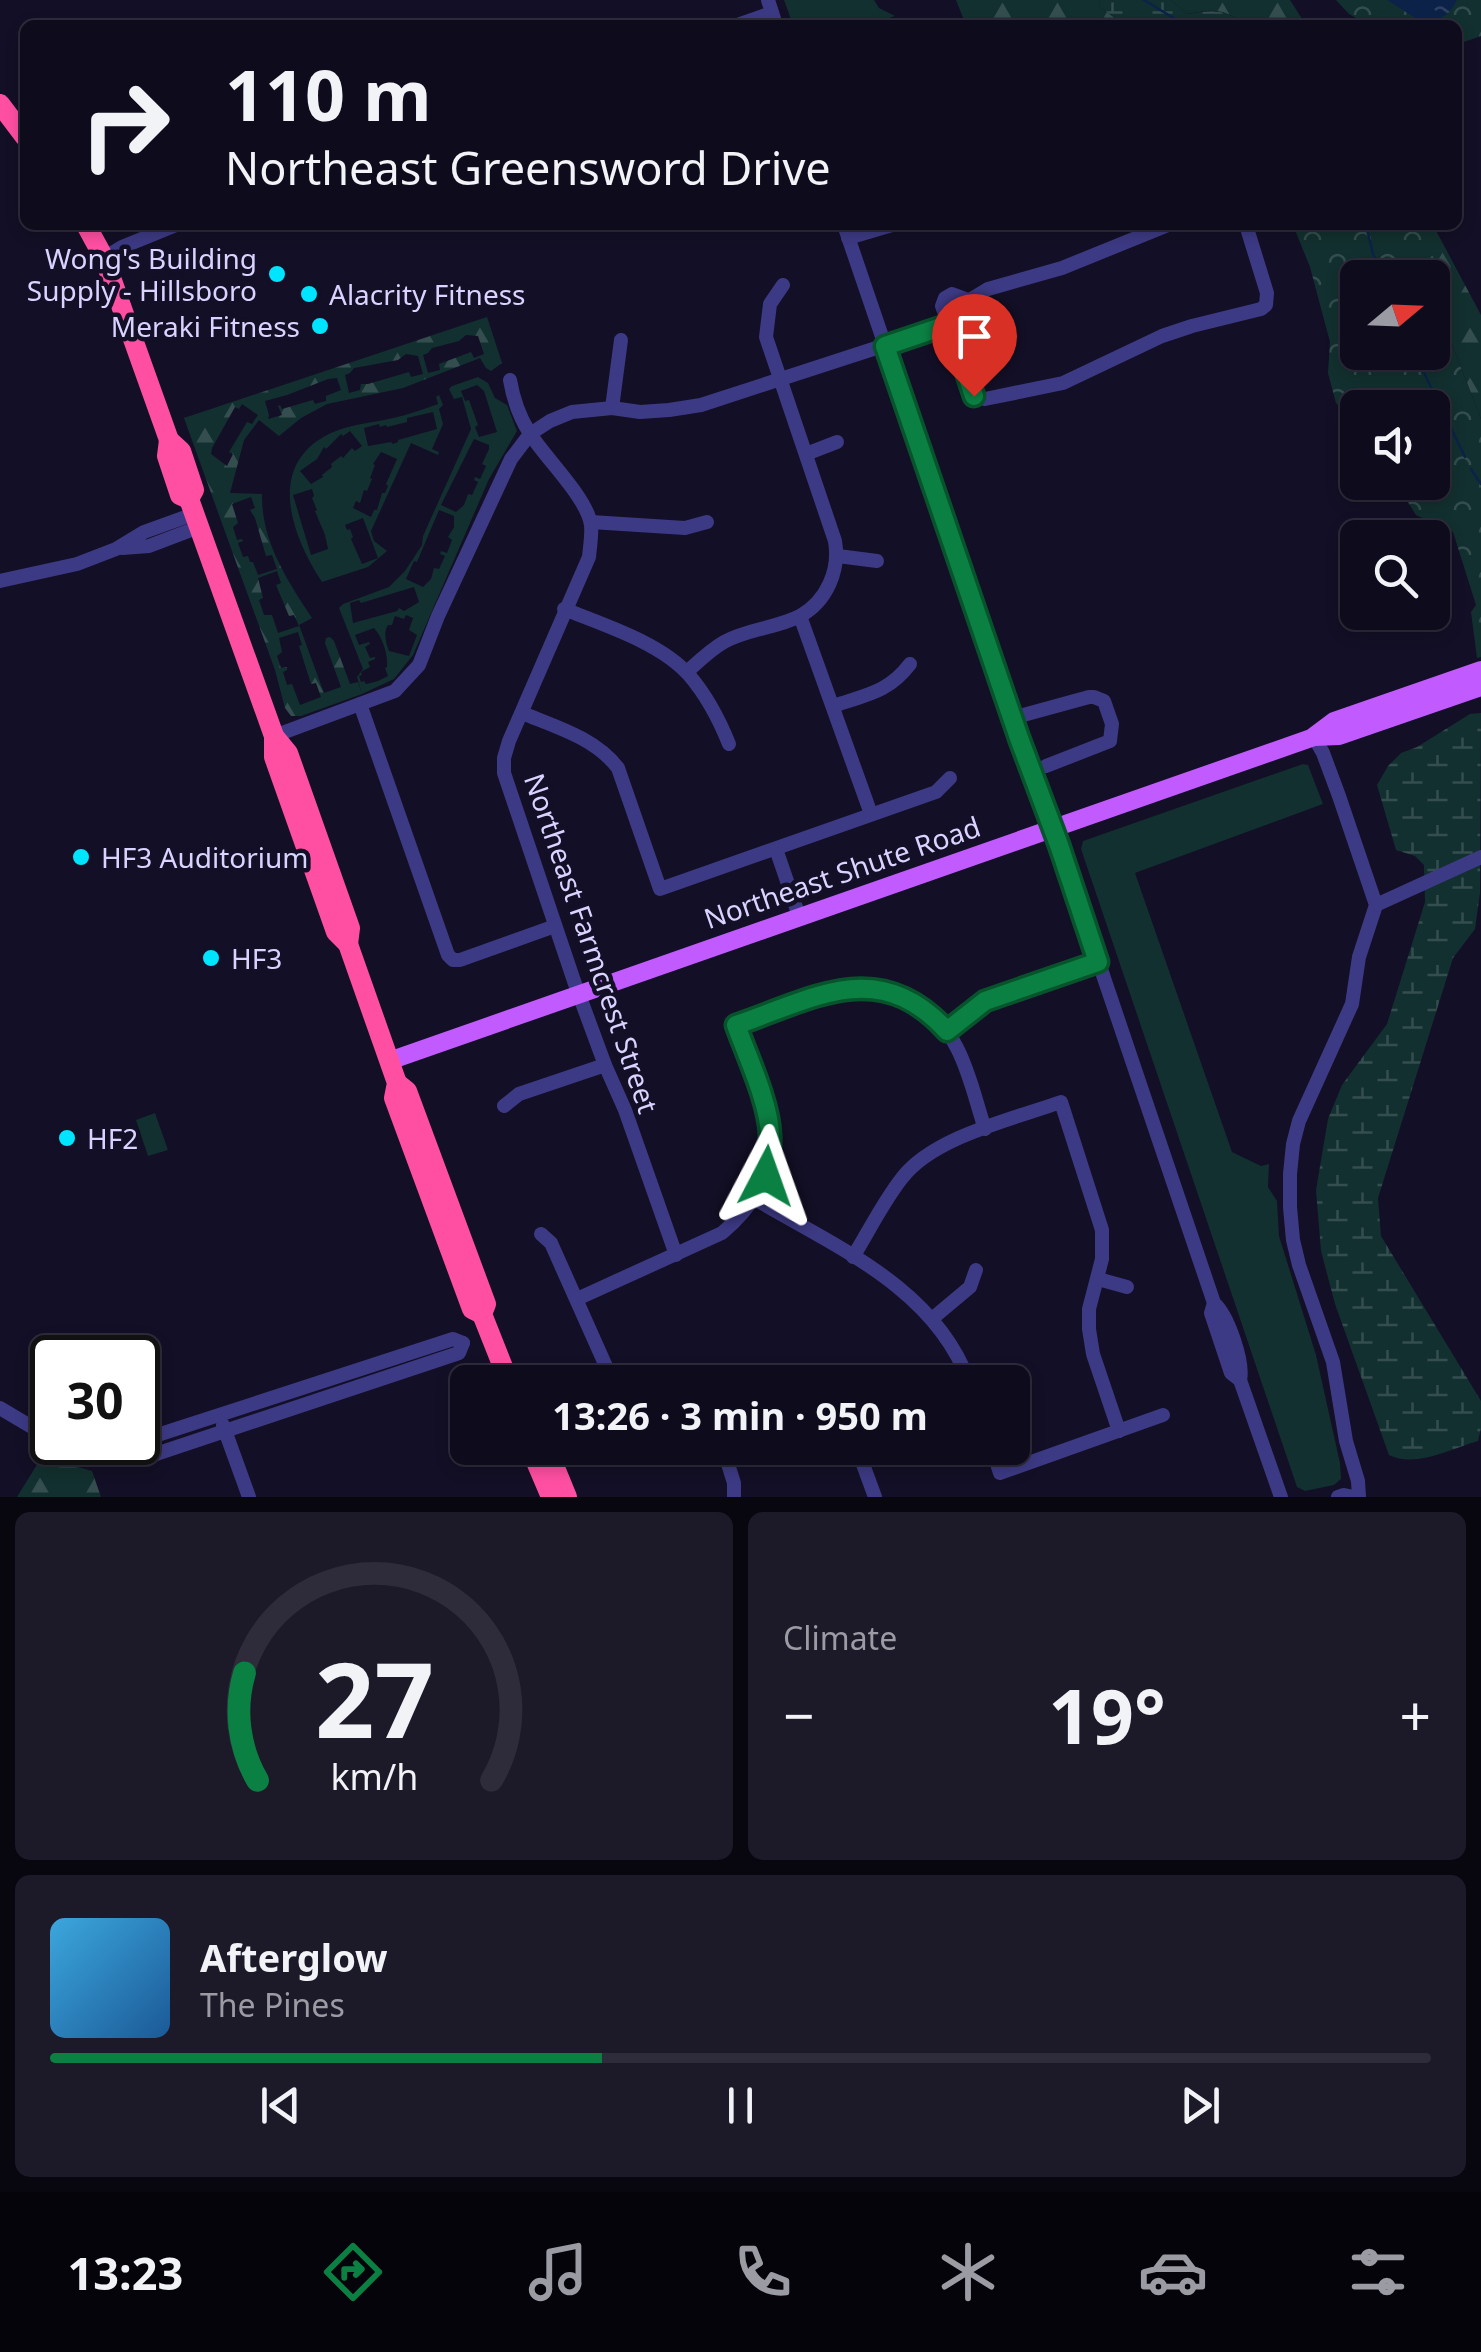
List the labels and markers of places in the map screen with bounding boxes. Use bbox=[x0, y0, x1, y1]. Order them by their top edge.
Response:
place label: Wong's Building Supply - Hillsboro bbox=[27, 239, 257, 309]
marker: Wong's Building Supply - Hillsboro bbox=[266, 263, 288, 285]
place label: Alacrity Fitness bbox=[329, 275, 526, 313]
marker: Alacrity Fitness bbox=[298, 283, 320, 305]
pin bbox=[932, 294, 1017, 397]
place label: Meraki Fitness bbox=[111, 307, 300, 345]
marker: Meraki Fitness bbox=[309, 315, 331, 337]
place label: HF3 Auditorium bbox=[101, 838, 309, 876]
marker: HF3 Auditorium bbox=[70, 846, 92, 868]
place label: HF3 bbox=[231, 939, 282, 977]
marker: HF3 bbox=[200, 947, 222, 969]
place label: HF2 bbox=[87, 1119, 138, 1157]
marker: HF2 bbox=[56, 1127, 78, 1149]

